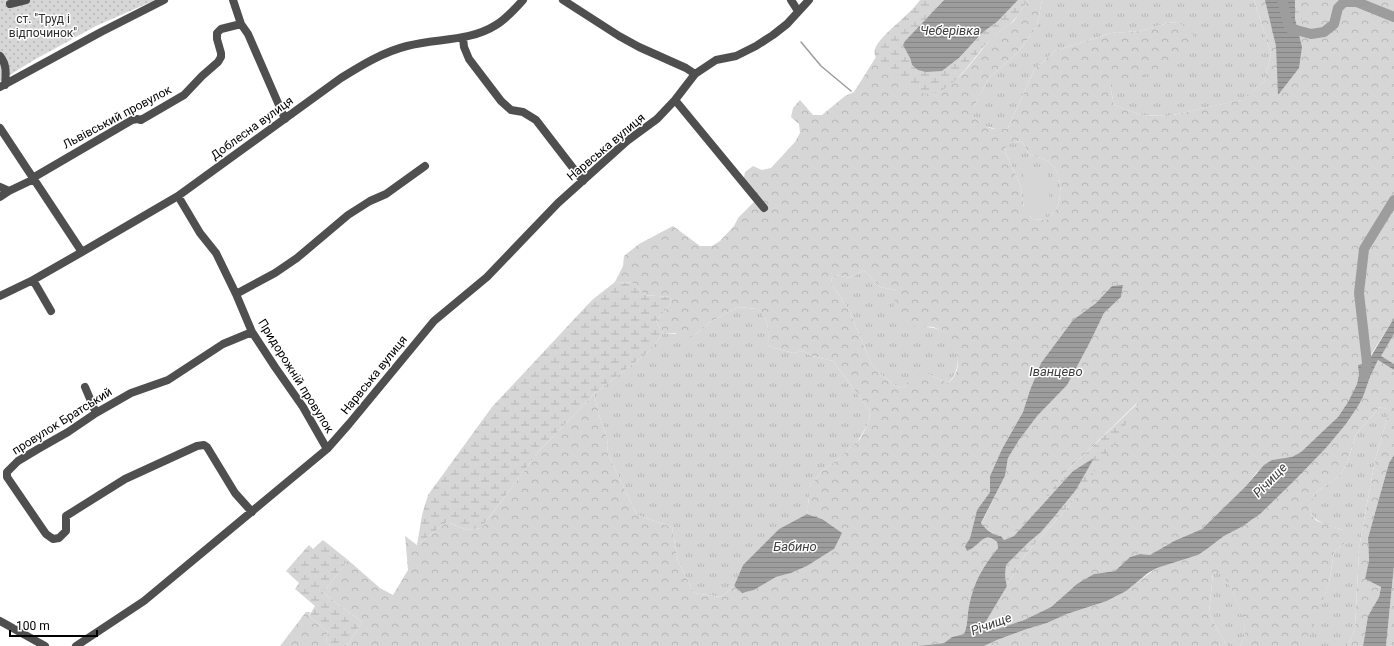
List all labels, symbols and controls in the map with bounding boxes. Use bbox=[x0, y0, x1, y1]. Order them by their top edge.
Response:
park label: ст. "Труд і відпочинок" bbox=[9, 12, 77, 40]
water label: Чеберівка bbox=[920, 23, 980, 38]
street label: Львівський провулок bbox=[60, 82, 174, 152]
street label: Доблесна вулиця bbox=[208, 93, 296, 163]
street label: Нарвська вулиця bbox=[564, 110, 648, 184]
street label: Придорожній провулок bbox=[255, 316, 337, 436]
street label: Нарвська вулиця bbox=[338, 333, 410, 417]
water label: Іванцево bbox=[1029, 364, 1083, 379]
street label: провулок Братський bbox=[9, 385, 115, 457]
water label: Річище bbox=[1250, 459, 1290, 500]
water label: Бабино bbox=[773, 539, 817, 554]
water label: Річище bbox=[969, 610, 1014, 638]
scale bar bbox=[10, 612, 97, 638]
text: 100 m bbox=[16, 619, 50, 633]

